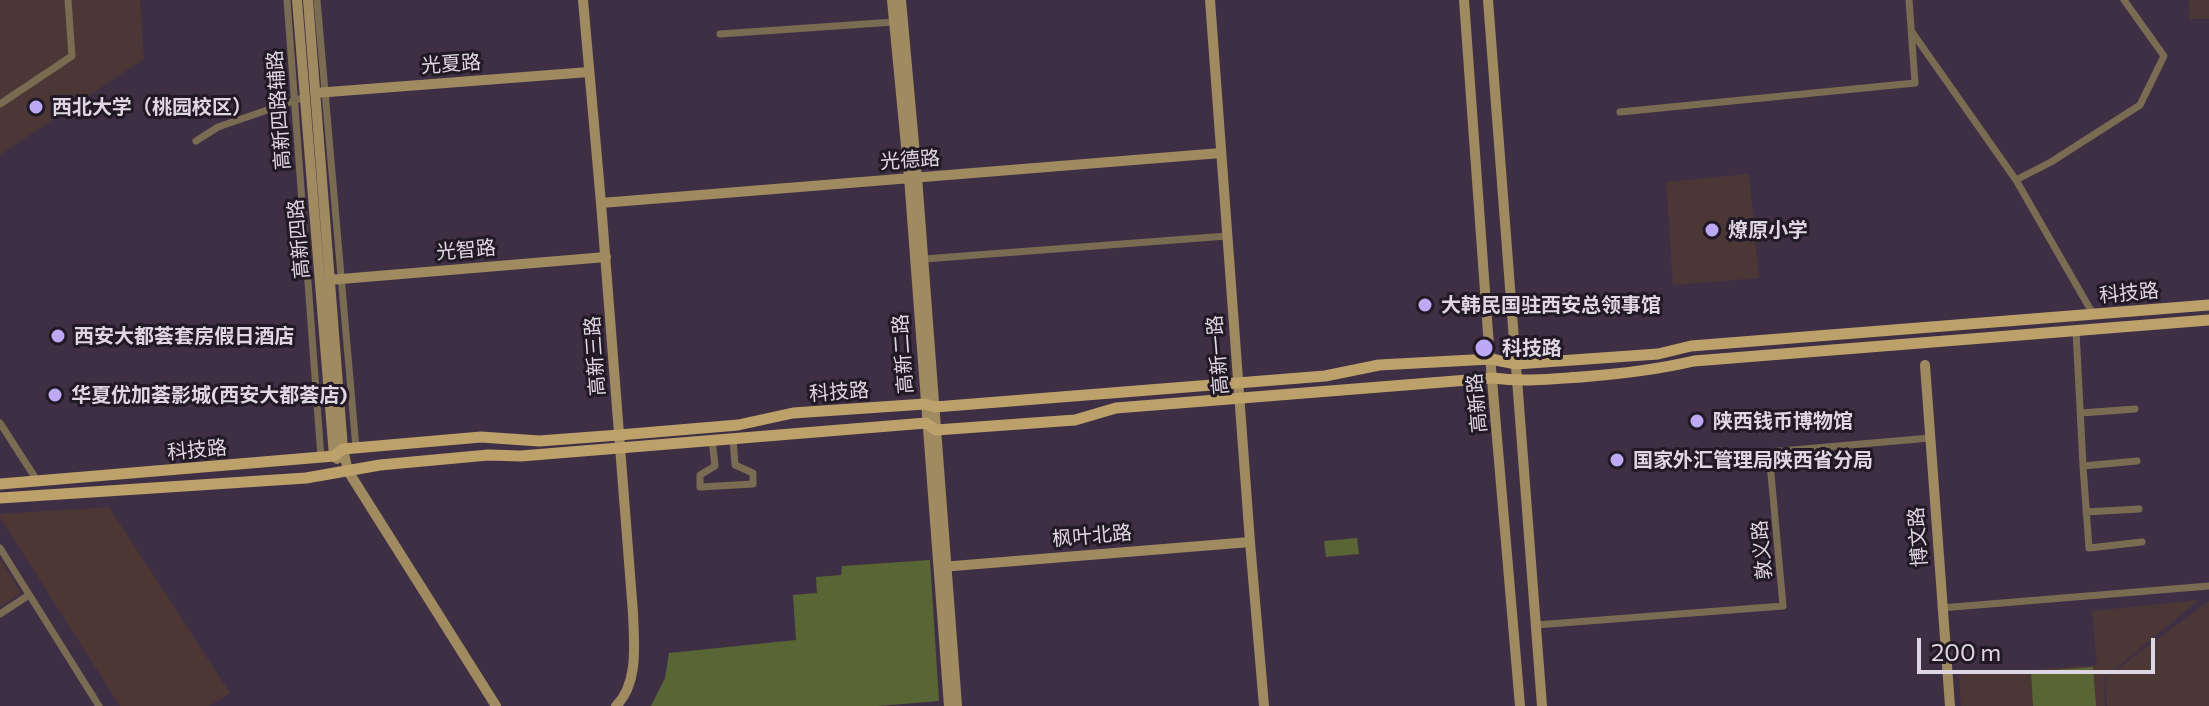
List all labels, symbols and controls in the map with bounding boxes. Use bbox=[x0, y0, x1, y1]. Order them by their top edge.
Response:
street label: 高新四路辅路 bbox=[263, 49, 295, 171]
street label: 光夏路 bbox=[420, 50, 482, 78]
place label: 西北大学（桃园校区） bbox=[52, 95, 252, 119]
marker: 西北大学（桃园校区） bbox=[27, 98, 45, 116]
street label: 光德路 bbox=[879, 146, 941, 174]
street label: 高新四路 bbox=[284, 198, 314, 280]
place label: 燎原小学 bbox=[1728, 218, 1808, 242]
marker: 燎原小学 bbox=[1703, 221, 1721, 239]
street label: 光智路 bbox=[435, 235, 497, 265]
street label: 科技路 bbox=[2098, 278, 2160, 308]
place label: 大韩民国驻西安总领事馆 bbox=[1441, 293, 1661, 317]
marker: 大韩民国驻西安总领事馆 bbox=[1416, 296, 1434, 314]
street label: 高新二路 bbox=[888, 313, 918, 395]
street label: 高新一路 bbox=[1203, 314, 1233, 396]
street label: 高新三路 bbox=[580, 315, 610, 397]
place label: 西安大都荟套房假日酒店 bbox=[74, 324, 294, 348]
marker: 西安大都荟套房假日酒店 bbox=[49, 327, 67, 345]
place label: 科技路 bbox=[1502, 336, 1562, 360]
marker: 科技路 bbox=[1473, 337, 1495, 359]
street label: 高新路 bbox=[1462, 372, 1492, 434]
street label: 科技路 bbox=[808, 378, 870, 406]
place label: 华夏优加荟影城(西安大都荟店) bbox=[71, 383, 347, 407]
marker: 华夏优加荟影城(西安大都荟店) bbox=[46, 386, 64, 404]
place label: 陕西钱币博物馆 bbox=[1713, 409, 1853, 433]
marker: 陕西钱币博物馆 bbox=[1688, 412, 1706, 430]
street label: 科技路 bbox=[166, 435, 228, 465]
place label: 国家外汇管理局陕西省分局 bbox=[1633, 448, 1873, 472]
marker: 国家外汇管理局陕西省分局 bbox=[1608, 451, 1626, 469]
street label: 博文路 bbox=[1904, 506, 1932, 568]
street label: 敦义路 bbox=[1747, 519, 1777, 581]
street label: 枫叶北路 bbox=[1051, 521, 1133, 551]
scale bar bbox=[1921, 622, 2159, 672]
text: 200 m bbox=[1931, 637, 2001, 666]

